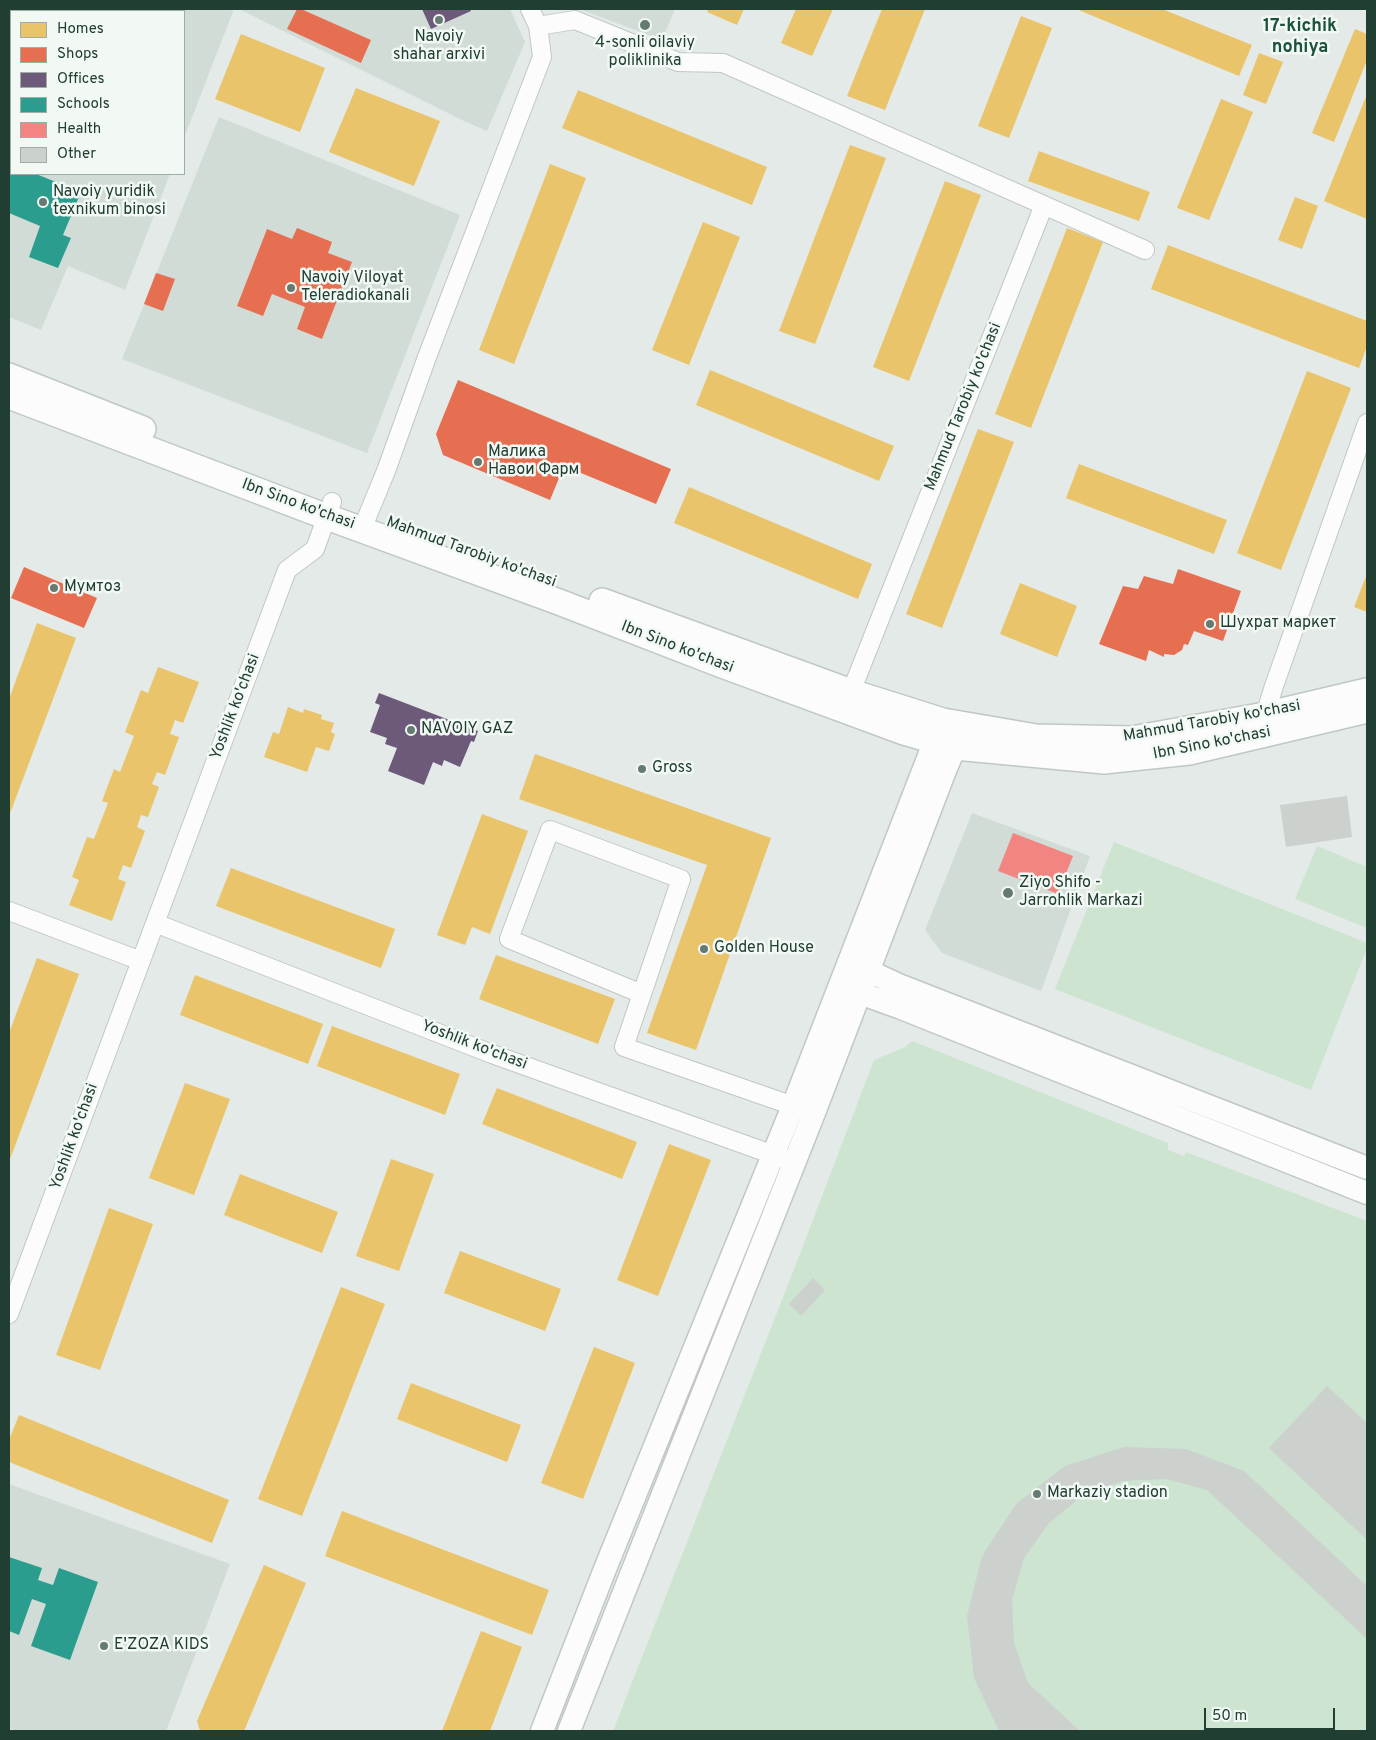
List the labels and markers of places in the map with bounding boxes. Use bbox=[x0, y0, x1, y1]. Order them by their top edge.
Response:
marker: Navoiy shahar arxivi bbox=[433, 14, 445, 26]
marker: 4-sonli oilaviy poliklinika bbox=[638, 18, 652, 32]
place label: Navoiy shahar arxivi bbox=[393, 28, 485, 66]
place label: 4-sonli oilaviy poliklinika bbox=[595, 34, 695, 72]
place label: Navoiy yuridik texnikum binosi bbox=[53, 183, 166, 221]
marker: Navoiy yuridik texnikum binosi bbox=[37, 196, 49, 208]
place label: Navoiy Viloyat Teleradiokanali bbox=[301, 269, 409, 307]
marker: Navoiy Viloyat Teleradiokanali bbox=[285, 282, 297, 294]
place label: Малика Навои Фарм bbox=[488, 443, 579, 481]
marker: Малика Навои Фарм bbox=[472, 456, 484, 468]
place label: Мумтоз bbox=[64, 578, 121, 598]
marker: Мумтоз bbox=[48, 582, 60, 594]
place label: Шухрат маркет bbox=[1220, 614, 1336, 634]
marker: Шухрат маркет bbox=[1204, 618, 1216, 630]
place label: NAVOIY GAZ bbox=[421, 720, 513, 740]
marker: NAVOIY GAZ bbox=[405, 724, 417, 736]
place label: Gross bbox=[652, 759, 693, 779]
marker: Gross bbox=[636, 763, 648, 775]
place label: Ziyo Shifo - Jarrohlik Markazi bbox=[1019, 874, 1143, 912]
marker: Ziyo Shifo - Jarrohlik Markazi bbox=[1001, 886, 1015, 900]
place label: Golden House bbox=[714, 939, 814, 959]
marker: Golden House bbox=[698, 943, 710, 955]
place label: Markaziy stadion bbox=[1047, 1484, 1168, 1504]
marker: Markaziy stadion bbox=[1031, 1488, 1043, 1500]
place label: E'ZOZA KIDS bbox=[114, 1636, 209, 1656]
marker: E'ZOZA KIDS bbox=[98, 1640, 110, 1652]

